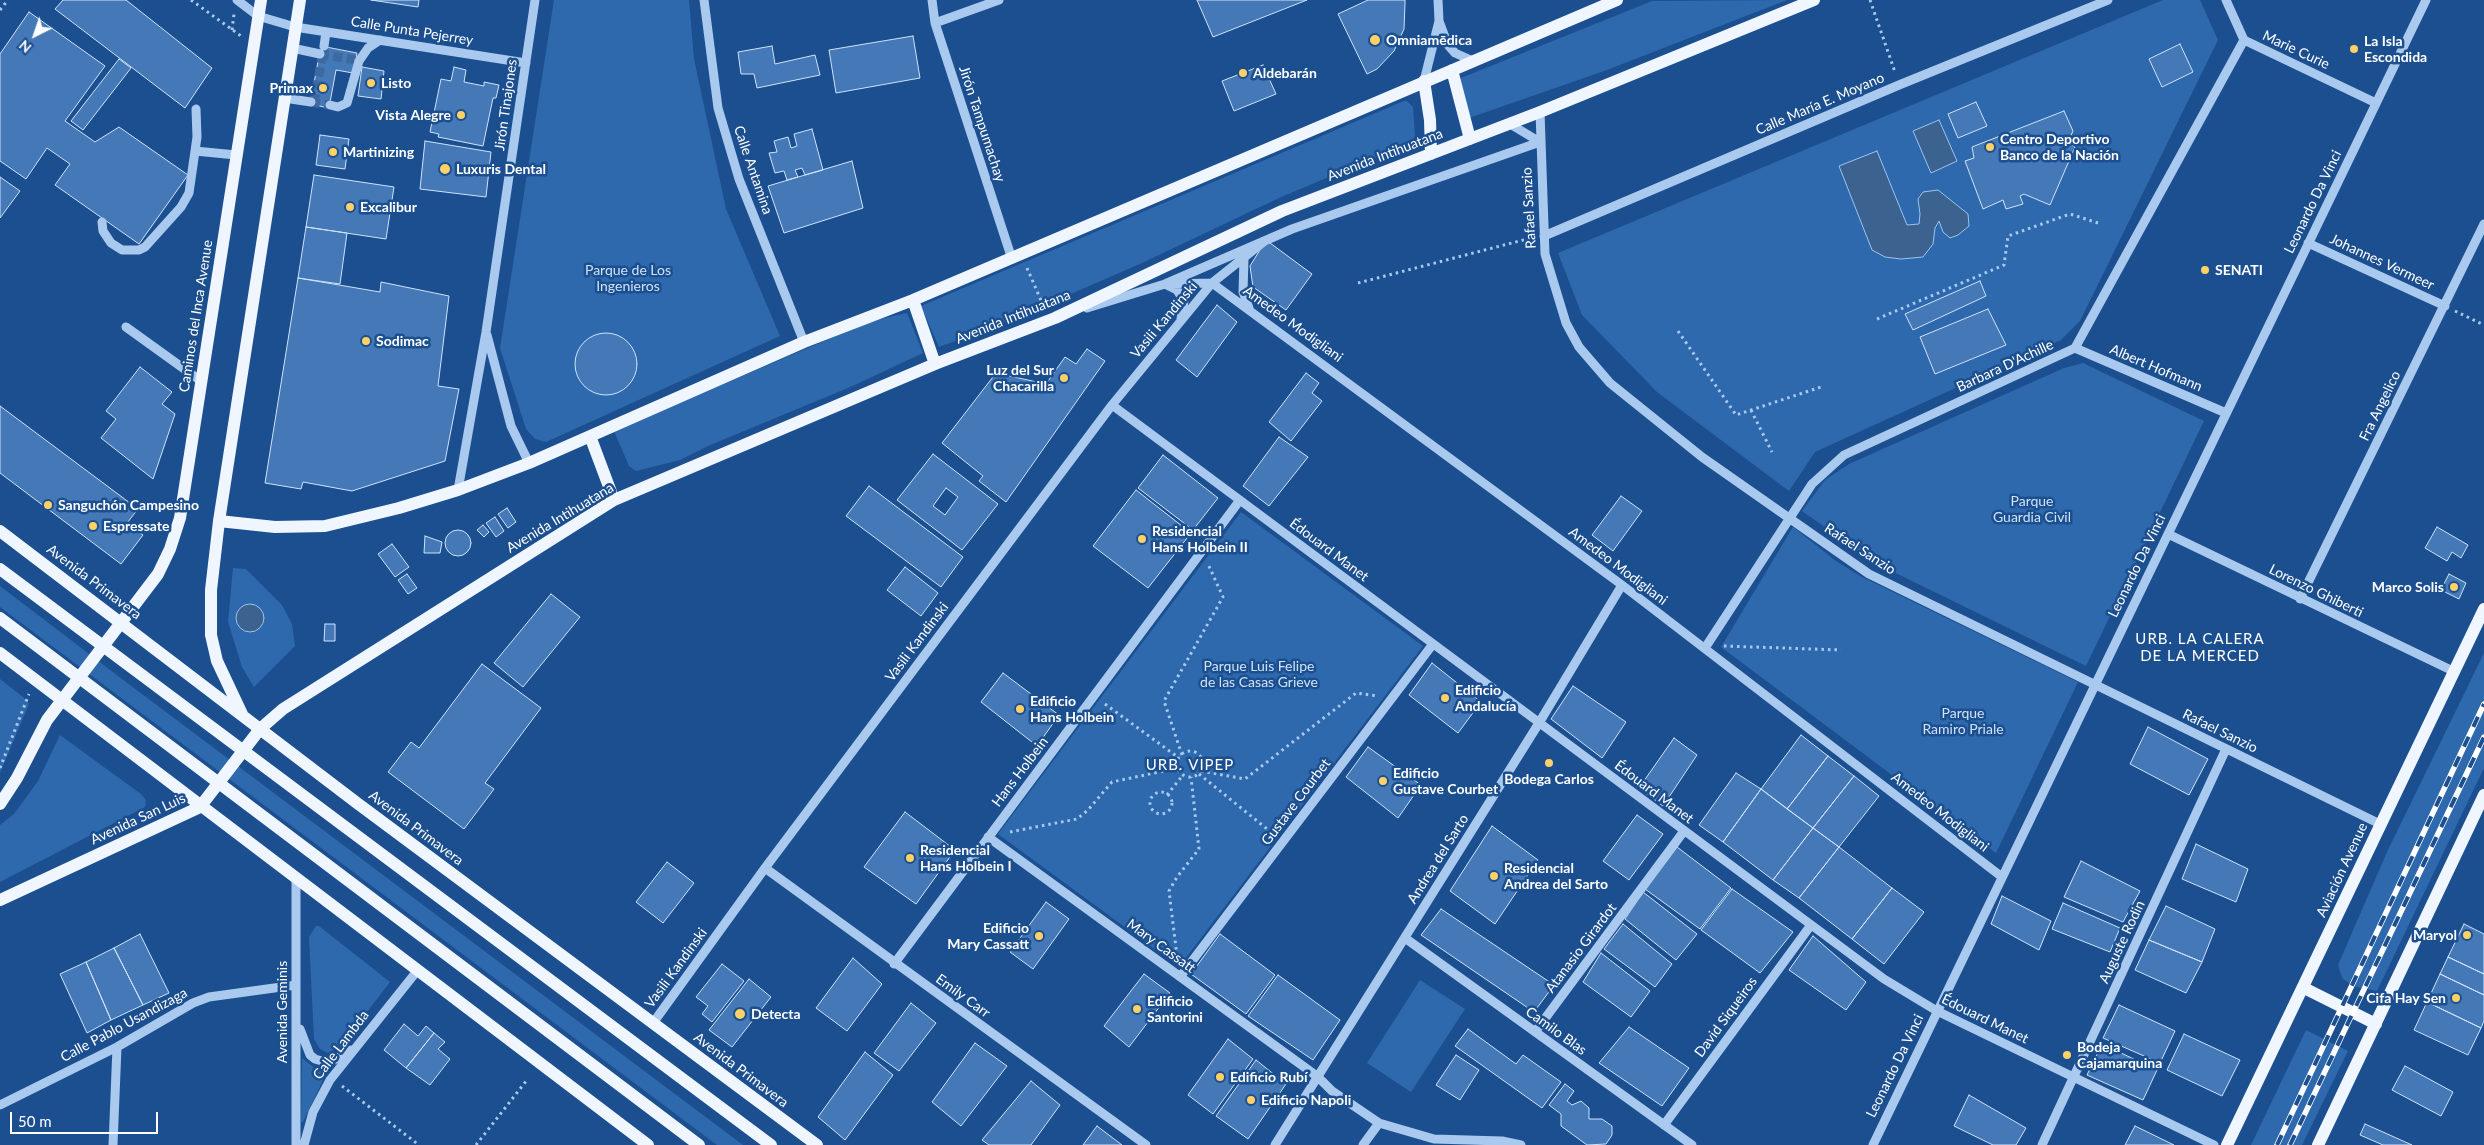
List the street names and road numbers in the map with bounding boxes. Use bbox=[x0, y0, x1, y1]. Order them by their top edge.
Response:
street label: Calle Punta Pejerrey bbox=[350, 13, 474, 49]
street label: Marie Curie bbox=[2260, 27, 2332, 73]
street label: Jirón Tinajones bbox=[491, 58, 521, 152]
street label: Jirón Tampumachay bbox=[955, 64, 1009, 184]
street label: Calle María E. Moyano bbox=[1753, 69, 1887, 139]
street label: Calle Antamina bbox=[730, 123, 776, 217]
street label: Avenida Intihuatana bbox=[1325, 125, 1445, 185]
street label: Leonardo Da Vinci bbox=[2281, 148, 2345, 256]
street label: Rafael Sanzio bbox=[1518, 167, 1540, 249]
street label: Johannes Vermeer bbox=[2327, 230, 2437, 294]
street label: Caminos del Inca Avenue bbox=[176, 239, 216, 393]
street label: Vasili Kandinski bbox=[1127, 278, 1201, 362]
street label: Amedeo Modigliani bbox=[1240, 282, 1346, 366]
street label: Avenida Intihuatana bbox=[953, 286, 1073, 348]
street label: Barbara D'Achille bbox=[1954, 336, 2056, 396]
street label: Albert Hofmann bbox=[2107, 341, 2205, 395]
street label: Fra Angelico bbox=[2356, 368, 2404, 444]
street label: Avenida Intihuatana bbox=[503, 479, 617, 557]
street label: Leonardo Da Vinci bbox=[2105, 512, 2169, 620]
street label: Édouard Manet bbox=[1286, 515, 1372, 585]
street label: Rafael Sanzio bbox=[1821, 520, 1899, 578]
street label: Amedeo Modigliani bbox=[1565, 523, 1671, 609]
street label: Avenida Primavera bbox=[43, 541, 145, 623]
street label: Lorenzo Ghiberti bbox=[2266, 561, 2366, 621]
street label: Vasili Kandinski bbox=[882, 599, 952, 685]
street label: Rafael Sanzio bbox=[2180, 706, 2260, 756]
street label: Hans Holbein bbox=[988, 734, 1052, 810]
street label: Gustave Courbet bbox=[1258, 755, 1334, 849]
street label: Édouard Manet bbox=[1611, 757, 1697, 827]
street label: Amedeo Modigliani bbox=[1888, 769, 1992, 855]
street label: Avenida Primavera bbox=[365, 787, 467, 869]
street label: Avenida San Luis bbox=[88, 790, 188, 848]
street label: Andrea del Sarto bbox=[1404, 811, 1472, 907]
street label: Aviación Avenue bbox=[2313, 820, 2371, 920]
street label: Auguste Rodin bbox=[2095, 898, 2149, 986]
street label: Atanasio Girardot bbox=[1542, 900, 1620, 996]
street label: Mary Cassatt bbox=[1123, 916, 1199, 976]
street label: Vasili Kandinski bbox=[641, 925, 711, 1011]
street label: Avenida Geminis bbox=[274, 961, 290, 1063]
street label: Emily Carr bbox=[932, 971, 994, 1021]
street label: David Siqueiros bbox=[1691, 973, 1761, 1061]
street label: Calle Pablo Usandizaga bbox=[58, 984, 190, 1066]
street label: Édouard Manet bbox=[1939, 991, 2031, 1047]
street label: Camilo Blas bbox=[1522, 1003, 1590, 1059]
street label: Calle Lambda bbox=[310, 1007, 372, 1083]
street label: Leonardo Da Vinci bbox=[1863, 1012, 1927, 1120]
street label: Avenida Primavera bbox=[690, 1029, 792, 1111]

